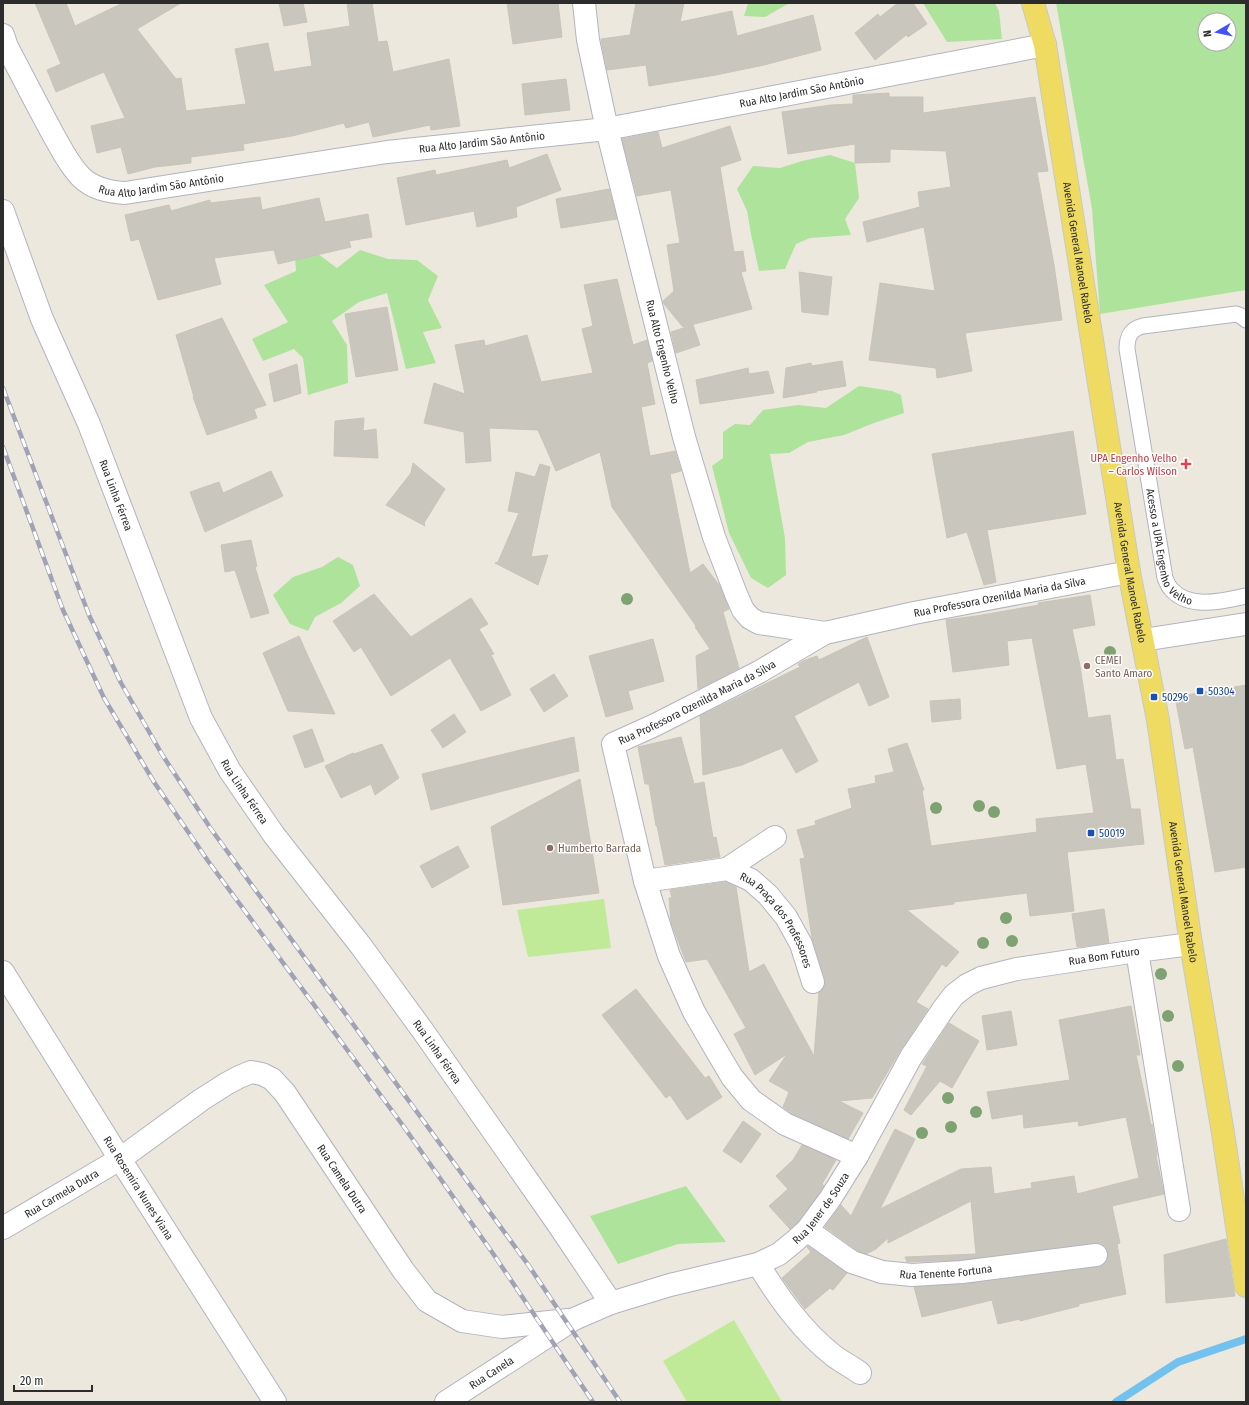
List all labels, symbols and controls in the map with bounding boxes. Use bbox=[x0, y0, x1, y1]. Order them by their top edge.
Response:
north arrow bbox=[1197, 12, 1237, 52]
text: N bbox=[1201, 29, 1215, 38]
street label: Rua Alto Jardim São Antônio bbox=[738, 73, 865, 110]
street label: Rua Alto Jardim São Antônio bbox=[418, 129, 546, 155]
street label: Rua Alto Jardim São Antônio bbox=[97, 171, 225, 200]
street label: Avenida General Manoel Rabelo bbox=[1060, 181, 1096, 324]
street label: Rua Alto Engenho Velho bbox=[643, 298, 682, 406]
place label: UPA Engenho Velho – Carlos Wilson bbox=[1091, 452, 1177, 478]
street label: Rua Linha Férrea bbox=[97, 458, 136, 533]
marker: UPA Engenho Velho – Carlos Wilson bbox=[1180, 458, 1192, 470]
street label: Acesso a UPA Engenho Velho bbox=[1144, 488, 1194, 607]
street label: Avenida General Manoel Rabelo bbox=[1111, 501, 1149, 644]
street label: Rua Professora Ozenilda Maria da Silva bbox=[912, 574, 1086, 619]
place label: CEMEI Santo Amaro bbox=[1095, 654, 1153, 680]
street label: Rua Professora Ozenilda Maria da Silva bbox=[616, 657, 778, 747]
marker: CEMEI Santo Amaro bbox=[1082, 661, 1092, 671]
place label: 50304 bbox=[1208, 685, 1235, 698]
marker: 50304 bbox=[1195, 686, 1205, 696]
place label: 50296 bbox=[1162, 691, 1189, 704]
marker: 50296 bbox=[1149, 692, 1159, 702]
street label: Rua Linha Férrea bbox=[218, 757, 271, 826]
street label: Avenida General Manoel Rabelo bbox=[1166, 820, 1201, 964]
place label: 50019 bbox=[1099, 827, 1125, 840]
marker: 50019 bbox=[1086, 828, 1096, 838]
place label: Humberto Barrada bbox=[558, 842, 641, 855]
marker: Humberto Barrada bbox=[545, 843, 555, 853]
street label: Rua Praça dos Professores bbox=[738, 869, 815, 970]
street label: Rua Bom Futuro bbox=[1068, 944, 1141, 968]
street label: Rua Linha Férrea bbox=[411, 1017, 464, 1086]
street label: Rua Rosemira Nunes Viana bbox=[101, 1134, 176, 1242]
street label: Rua Camela Dutra bbox=[315, 1142, 370, 1216]
street label: Rua Carmela Dutra bbox=[22, 1167, 101, 1220]
street label: Rua Jener de Souza bbox=[790, 1170, 852, 1247]
street label: Rua Tenente Fortuna bbox=[899, 1262, 993, 1282]
street label: Rua Canela bbox=[467, 1354, 516, 1392]
scale bar bbox=[14, 1367, 92, 1393]
text: 20 m bbox=[20, 1374, 44, 1388]

